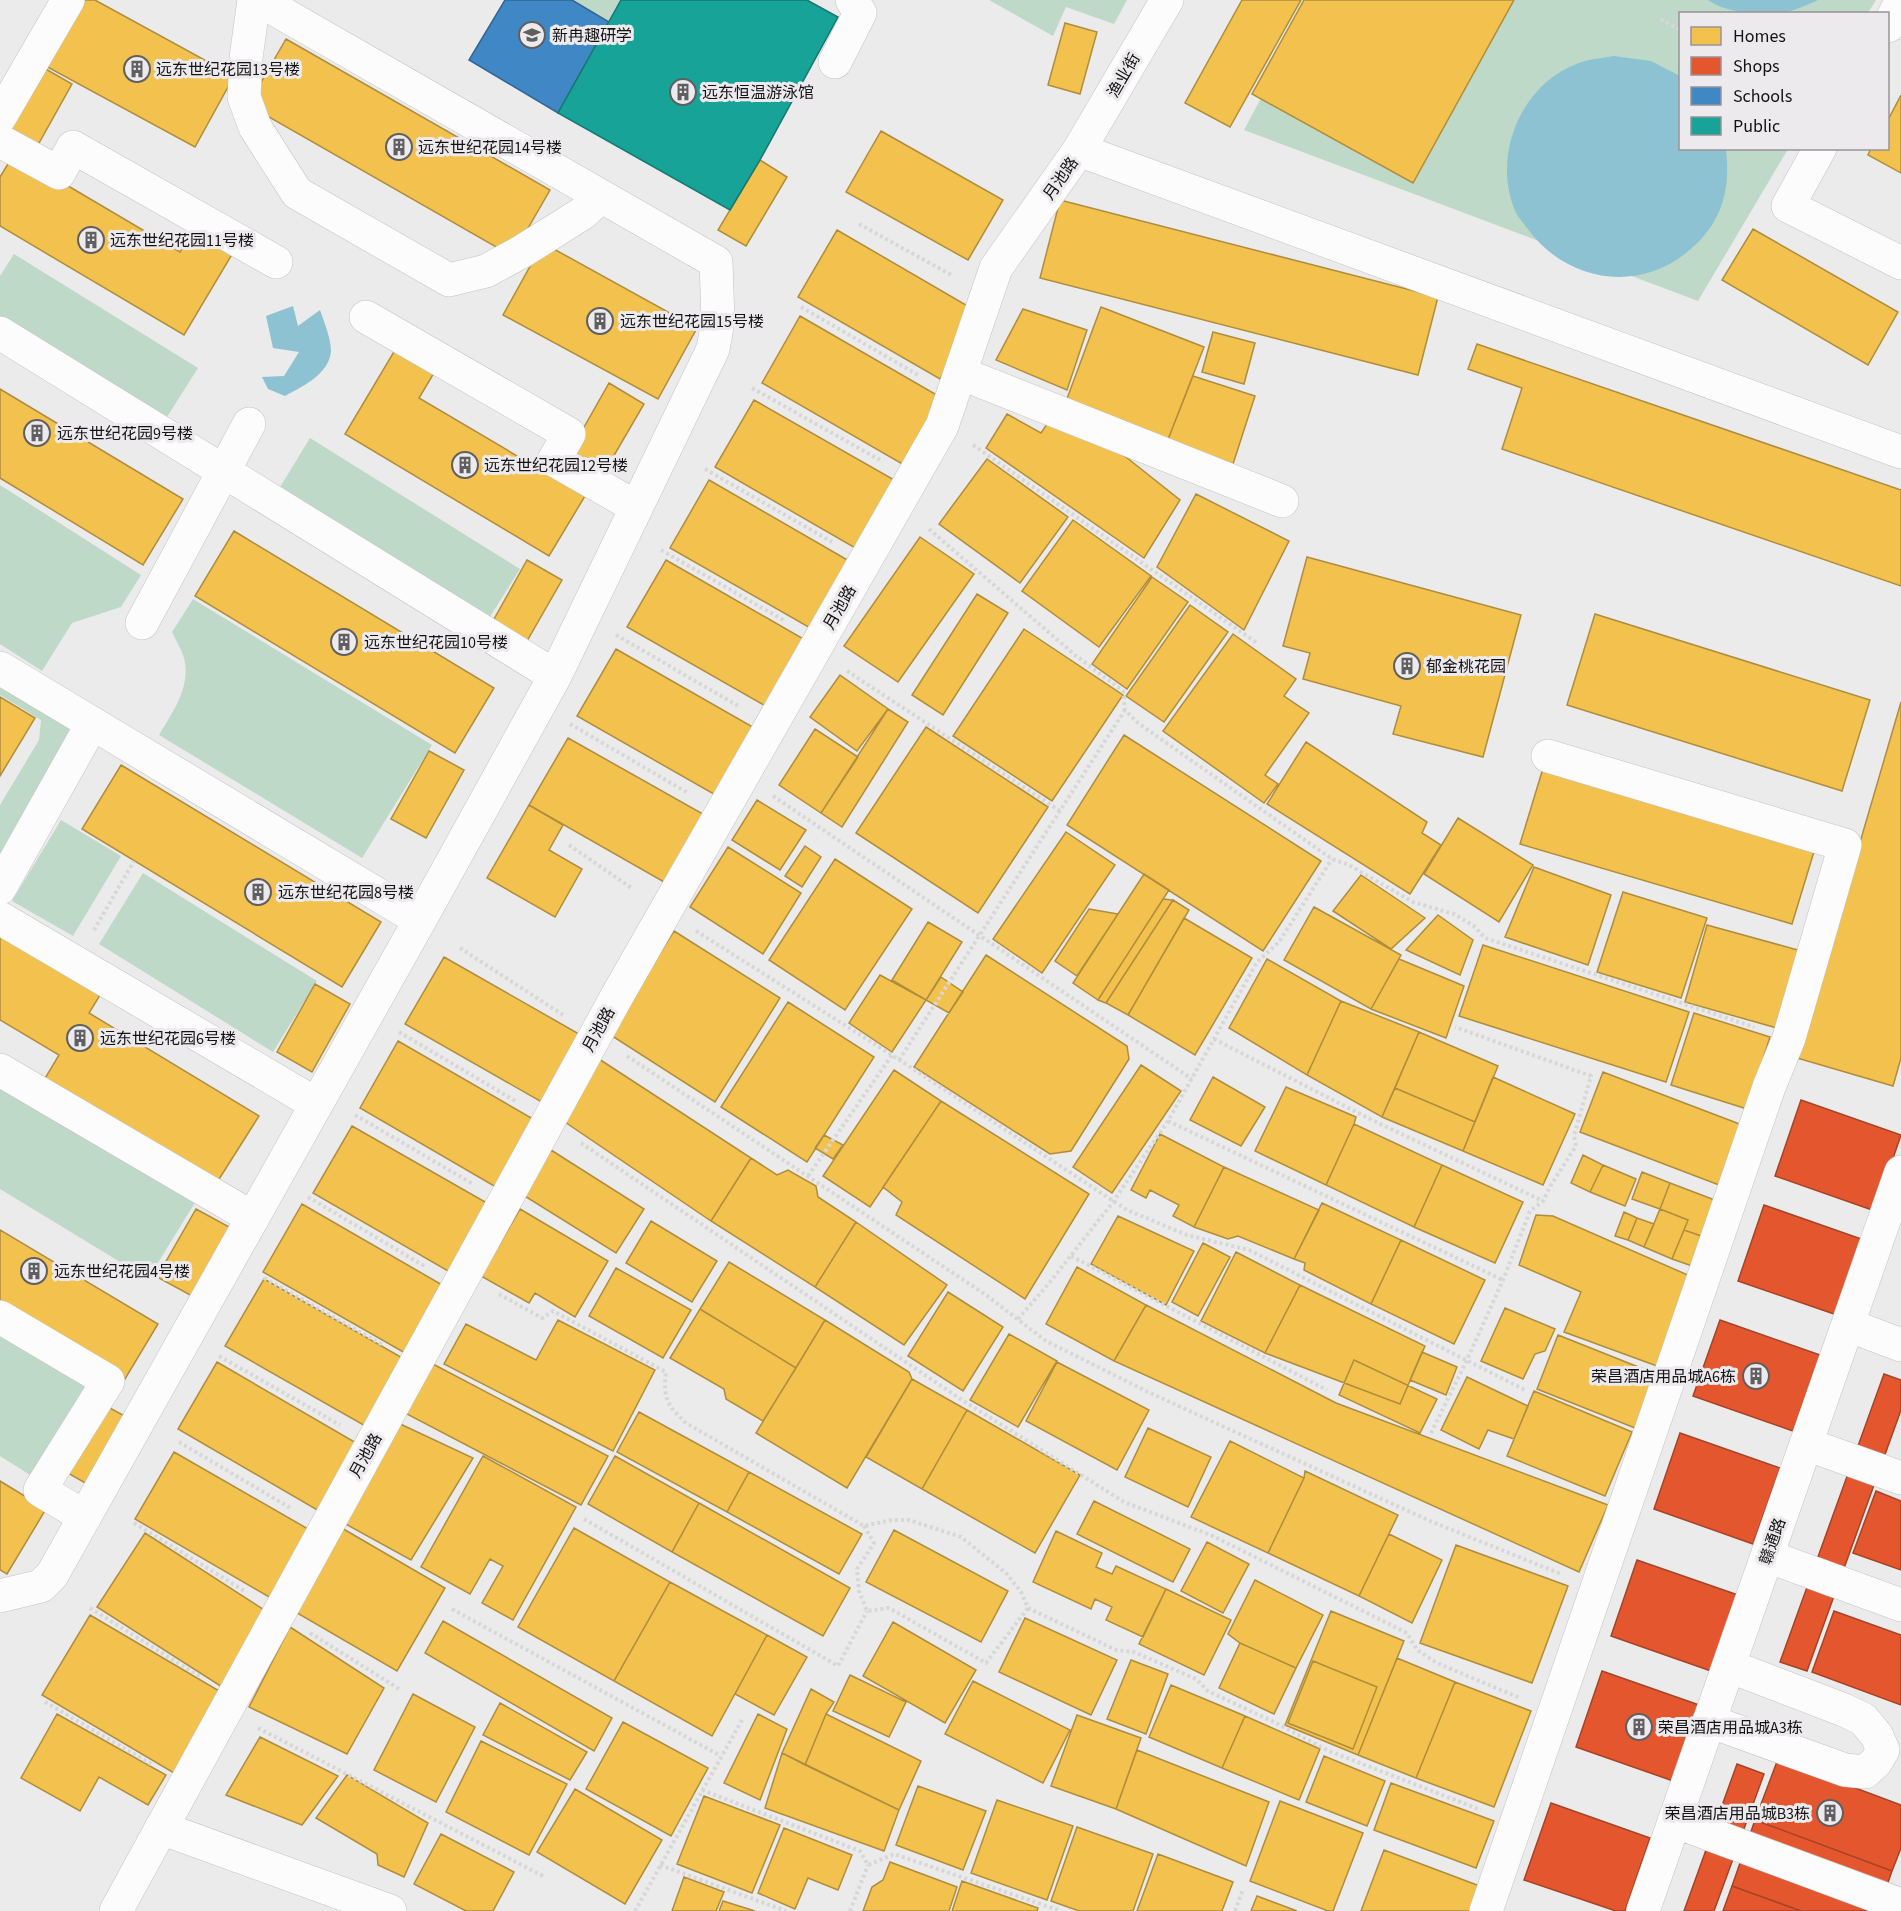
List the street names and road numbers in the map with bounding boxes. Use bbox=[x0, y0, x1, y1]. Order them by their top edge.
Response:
street label: 渔业街 bbox=[1102, 49, 1145, 102]
street label: 月池路 bbox=[1038, 153, 1084, 205]
street label: 月池路 bbox=[818, 581, 861, 634]
street label: 月池路 bbox=[578, 1003, 620, 1056]
street label: 月池路 bbox=[345, 1429, 387, 1482]
street label: 赣通路 bbox=[1755, 1515, 1791, 1568]

